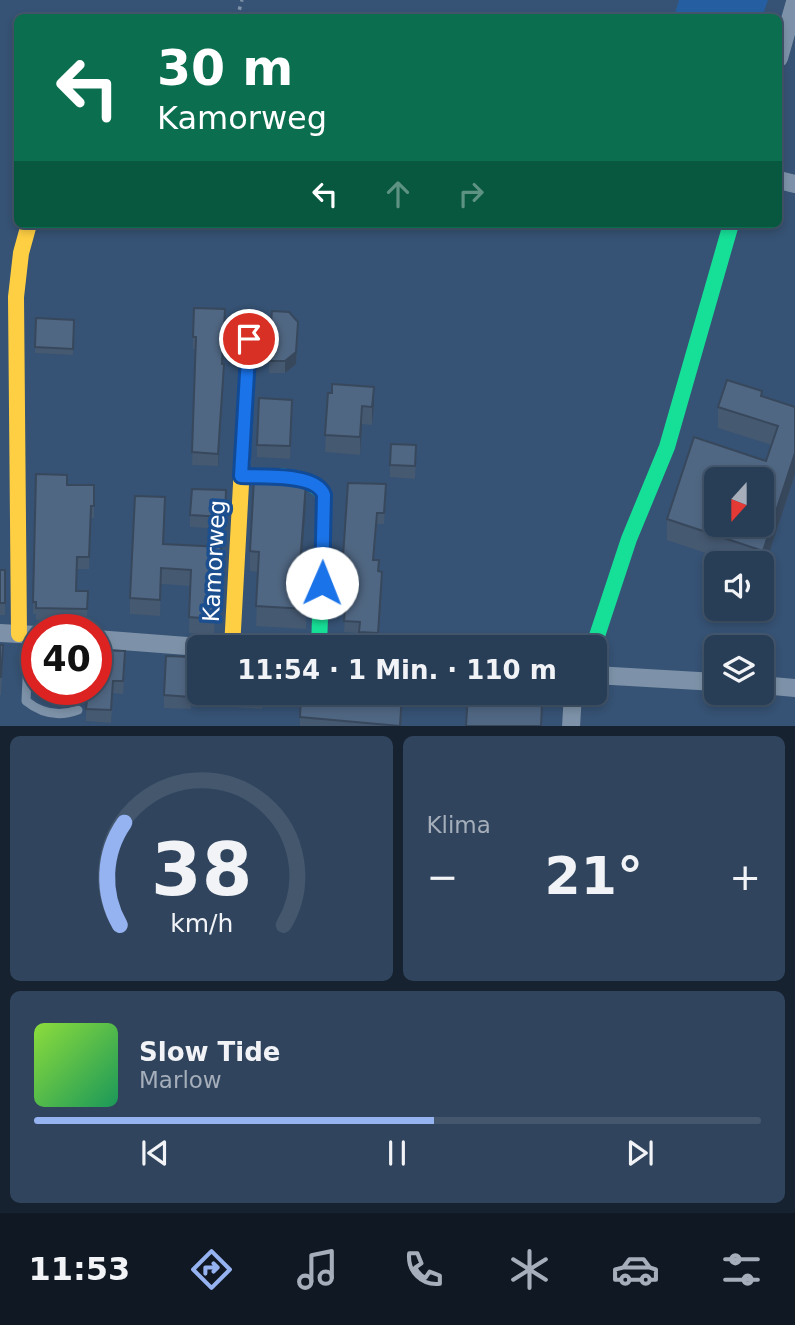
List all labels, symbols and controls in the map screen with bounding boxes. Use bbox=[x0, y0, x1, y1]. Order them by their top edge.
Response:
text: 30 m bbox=[157, 40, 293, 97]
icon: left bbox=[42, 42, 133, 133]
text: Kamorweg bbox=[157, 99, 327, 137]
icon: left bbox=[306, 175, 344, 213]
icon: ahead bbox=[379, 175, 417, 213]
icon: right bbox=[452, 175, 490, 213]
pin bbox=[219, 309, 279, 369]
icon: arrive bbox=[230, 320, 268, 358]
north arrow bbox=[704, 467, 774, 537]
map controls bbox=[704, 467, 774, 705]
street label: Kamorweg bbox=[198, 499, 230, 623]
position arrow bbox=[285, 546, 359, 620]
button: sound bbox=[704, 551, 774, 621]
speed limit sign: 40 bbox=[21, 614, 112, 705]
button: layers bbox=[704, 635, 774, 705]
text: 11:54 · 1 Min. · 110 m bbox=[237, 655, 557, 685]
text: Klima bbox=[427, 812, 491, 838]
text: 38 bbox=[151, 827, 252, 912]
text: 21° bbox=[545, 846, 643, 906]
text: − bbox=[427, 855, 458, 899]
text: + bbox=[729, 855, 761, 899]
text: km/h bbox=[170, 908, 233, 937]
text: Slow Tide bbox=[139, 1037, 280, 1067]
text: Marlow bbox=[139, 1067, 222, 1093]
icon: previous bbox=[136, 1134, 174, 1172]
icon: pause bbox=[378, 1134, 416, 1172]
icon: next bbox=[621, 1134, 659, 1172]
icon: directions bbox=[187, 1245, 236, 1294]
icon: music bbox=[293, 1245, 342, 1294]
icon: phone bbox=[399, 1245, 448, 1294]
icon: climate bbox=[505, 1245, 554, 1294]
icon: car bbox=[611, 1245, 660, 1294]
icon: filters bbox=[717, 1245, 766, 1294]
text: 11:53 bbox=[29, 1250, 130, 1288]

